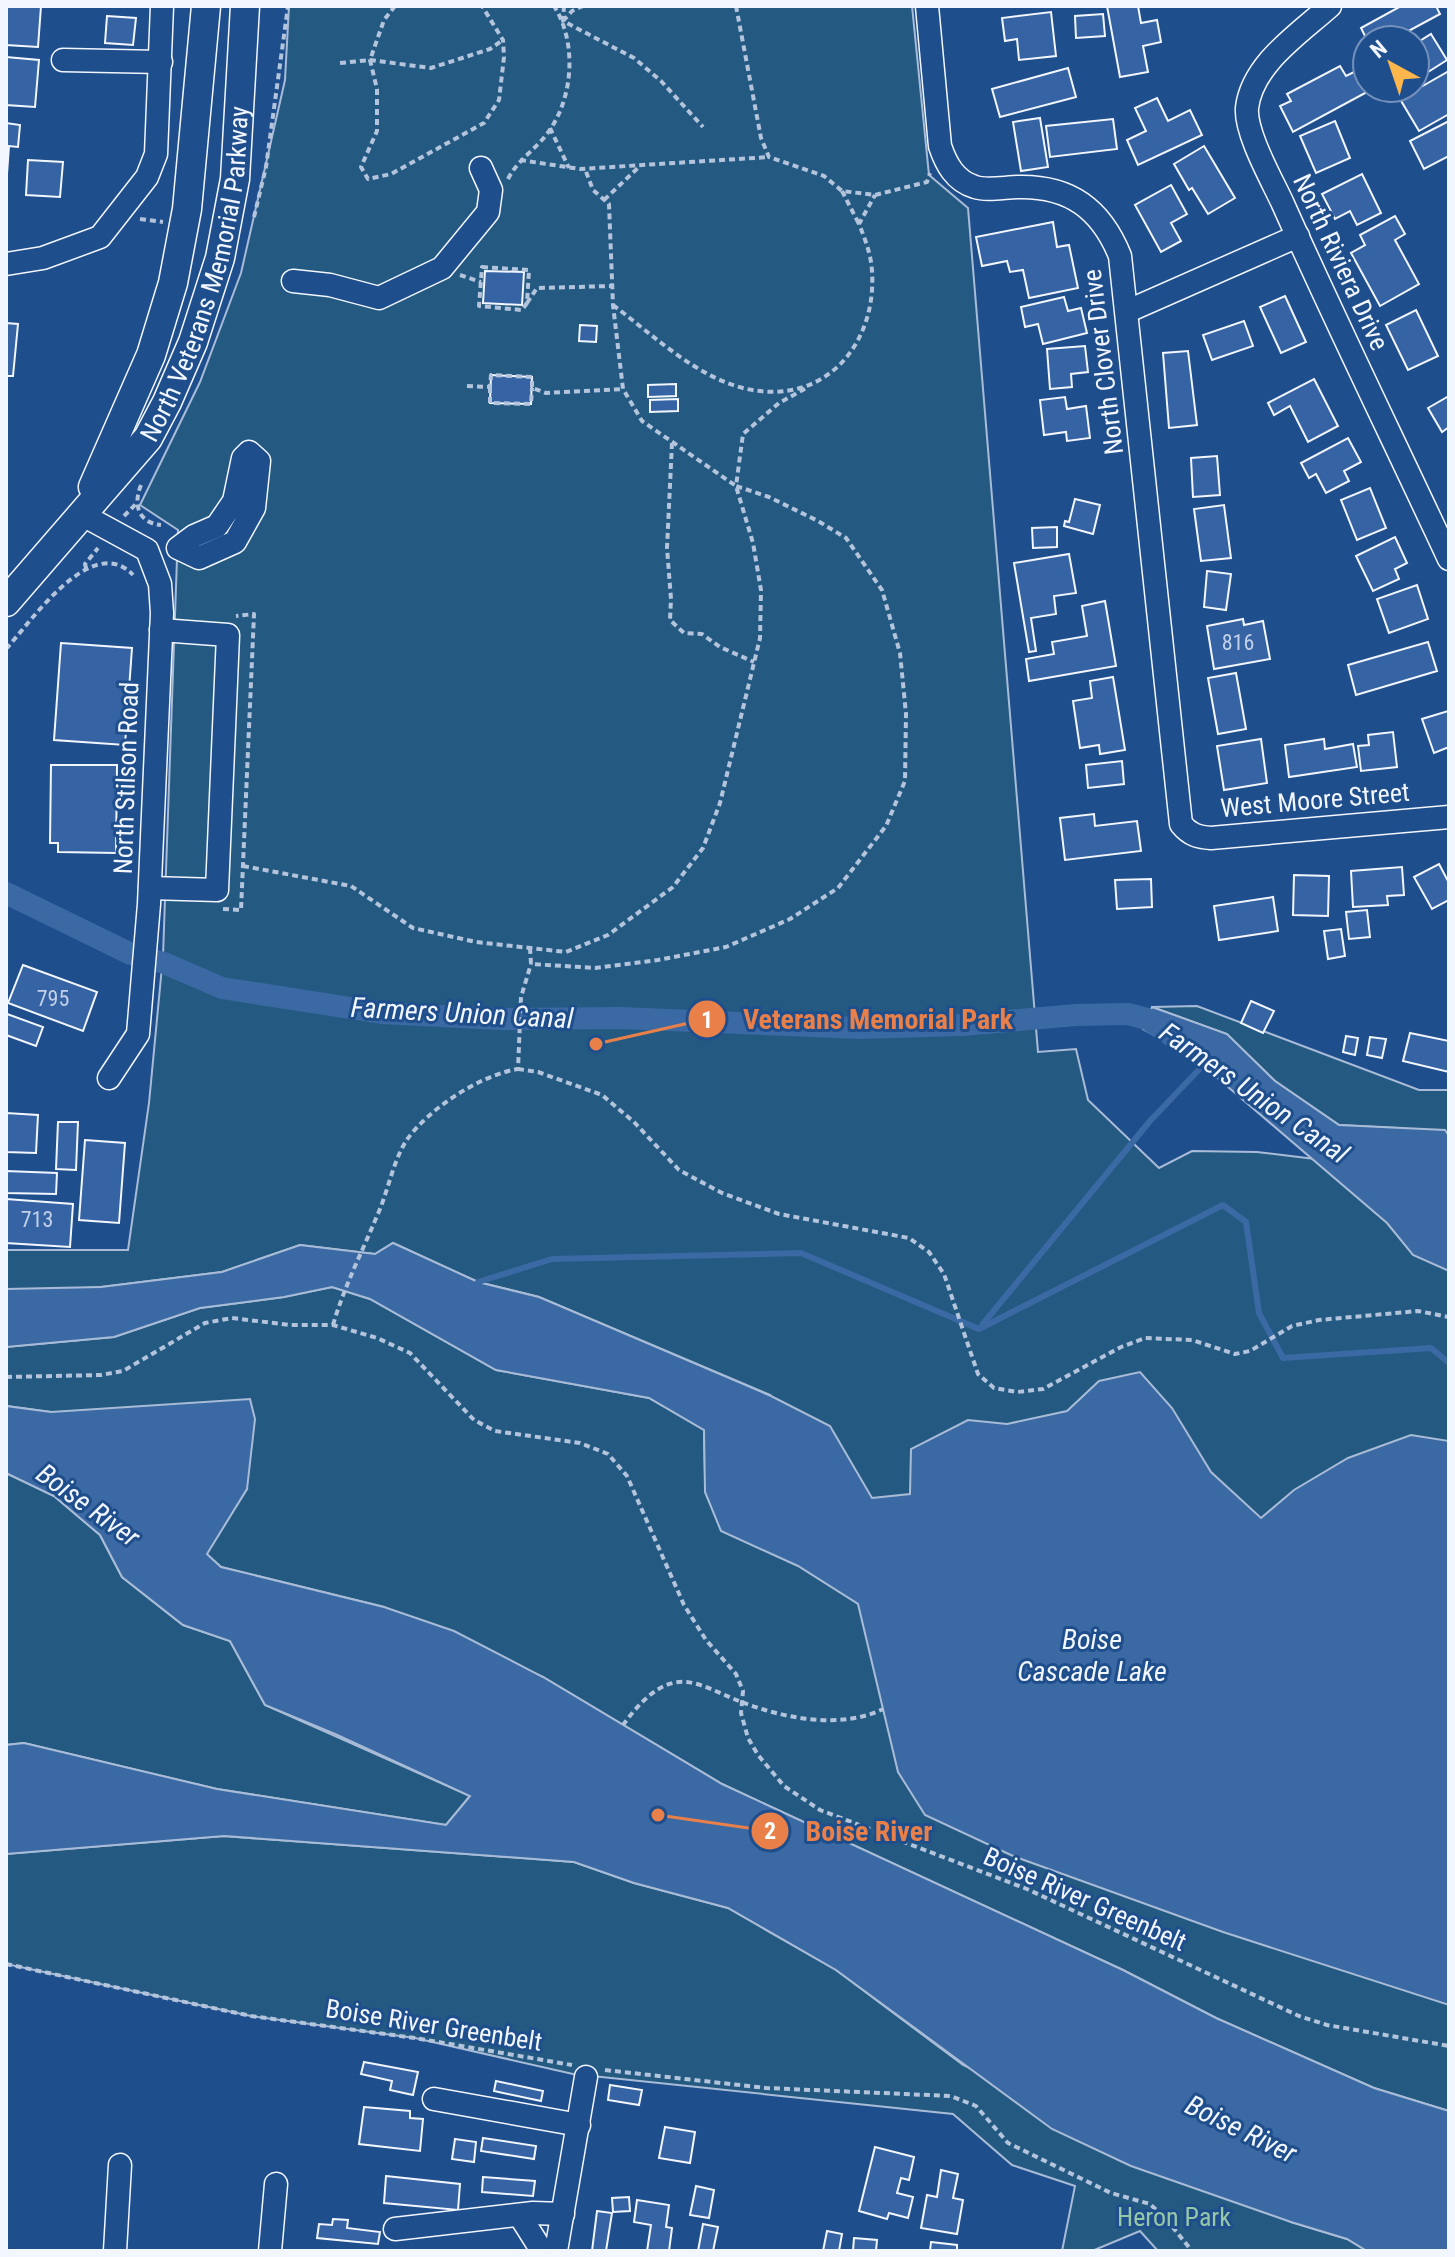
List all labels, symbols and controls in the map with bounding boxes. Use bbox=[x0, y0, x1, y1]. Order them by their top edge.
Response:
north arrow bbox=[1351, 24, 1431, 104]
text: N bbox=[1365, 35, 1392, 63]
street label: North Veterans Memorial Parkway bbox=[134, 105, 254, 447]
street label: North Riviera Drive bbox=[1287, 169, 1395, 355]
street label: North Clover Drive bbox=[1077, 268, 1129, 456]
house number: 816 bbox=[1222, 630, 1254, 655]
street label: North Stilson Road bbox=[108, 681, 144, 875]
street label: West Moore Street bbox=[1219, 777, 1411, 823]
house number: 795 bbox=[37, 986, 69, 1011]
water label: Farmers Union Canal bbox=[350, 991, 575, 1035]
callout: Veterans Memorial Park bbox=[687, 993, 1029, 1045]
text: Veterans Memorial Park bbox=[743, 1003, 1014, 1036]
text: 1 bbox=[701, 1006, 713, 1034]
water label: Farmers Union Canal bbox=[1153, 1016, 1355, 1171]
house number: 713 bbox=[21, 1207, 53, 1232]
water label: Boise River bbox=[30, 1457, 147, 1554]
water label: Boise Cascade Lake bbox=[1017, 1623, 1167, 1688]
callout: Boise River bbox=[750, 1805, 949, 1857]
text: Boise River bbox=[806, 1815, 932, 1848]
text: 2 bbox=[764, 1817, 776, 1845]
street label: Boise River Greenbelt bbox=[979, 1841, 1191, 1957]
street label: Boise River Greenbelt bbox=[324, 1993, 544, 2057]
water label: Boise River bbox=[1180, 2088, 1302, 2170]
park label: Heron Park bbox=[1117, 2202, 1231, 2232]

